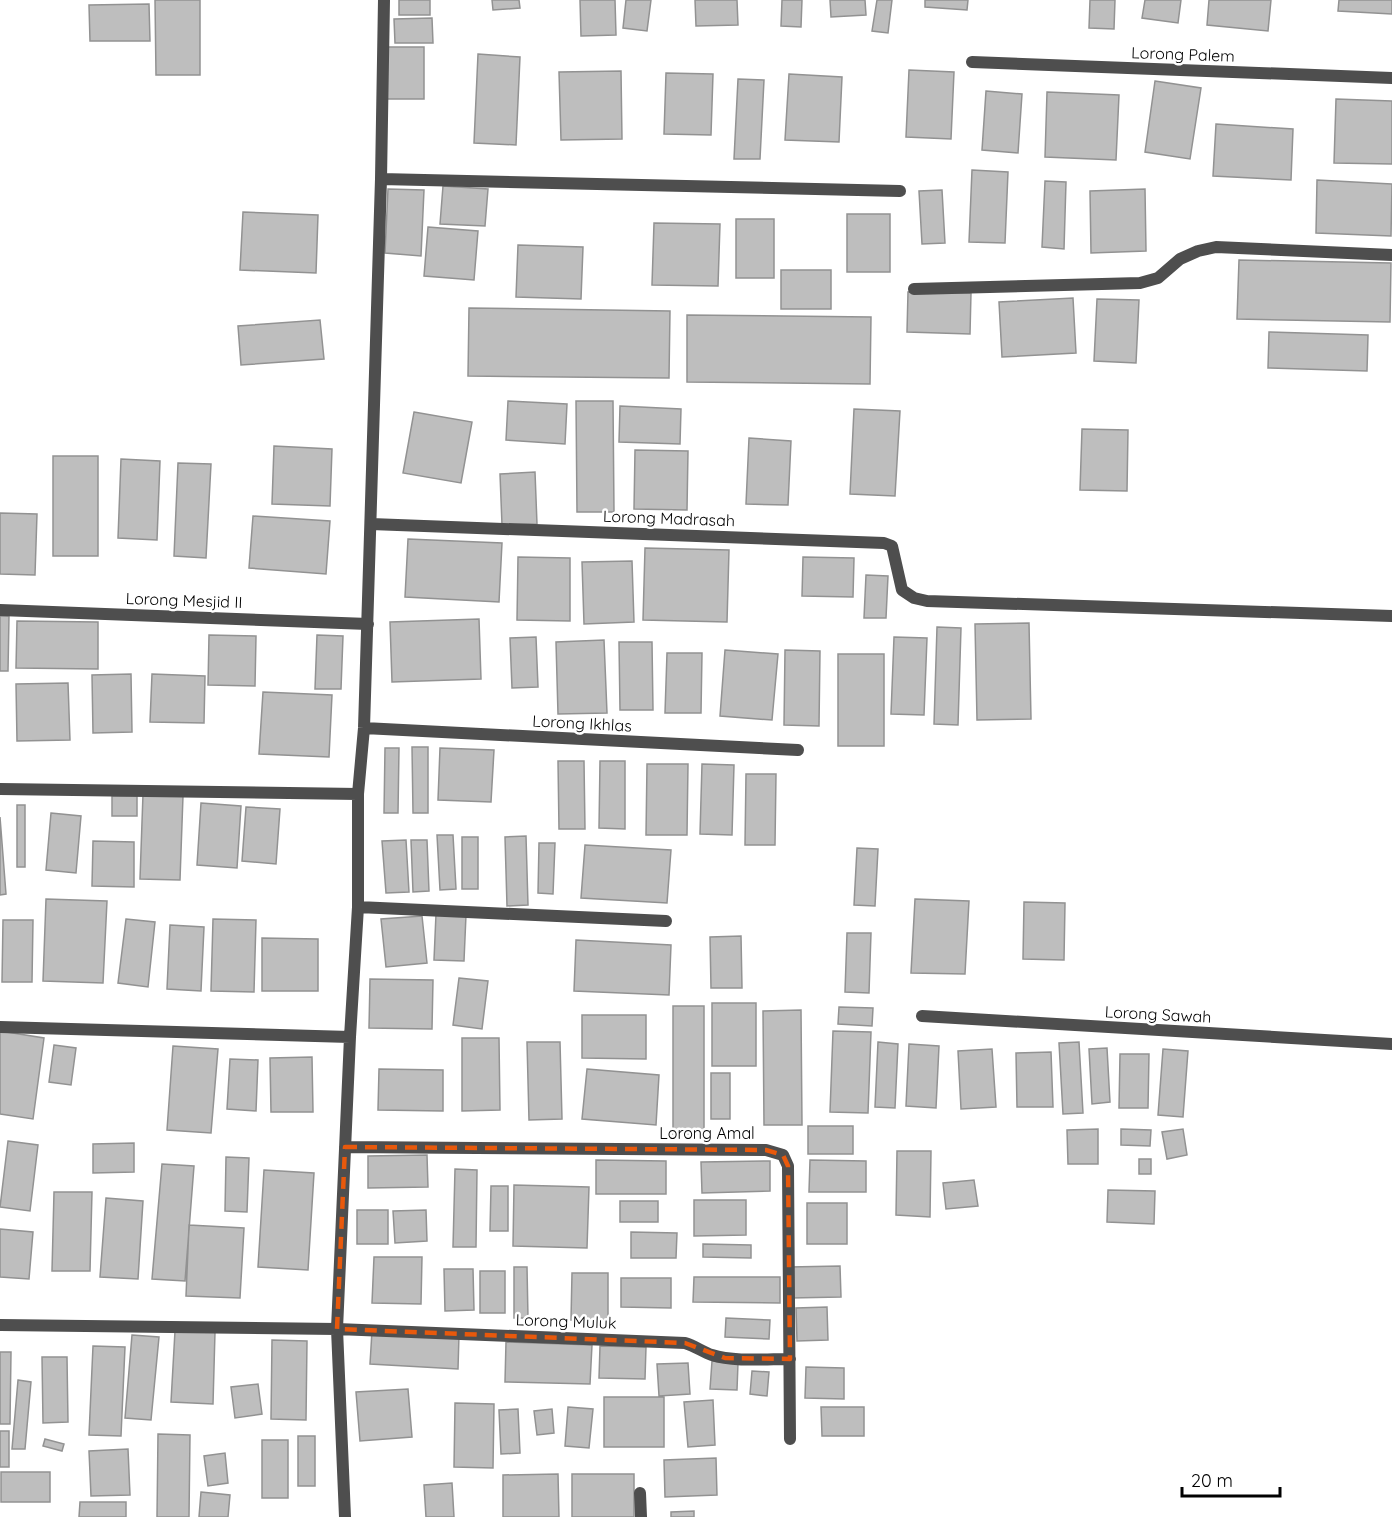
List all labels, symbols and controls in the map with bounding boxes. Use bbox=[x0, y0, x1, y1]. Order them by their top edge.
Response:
street label: Lorong Palem bbox=[1131, 42, 1235, 66]
street label: Lorong Madrasah bbox=[603, 506, 735, 530]
street label: Lorong Mesjid II bbox=[125, 588, 243, 612]
street label: Lorong Ikhlas bbox=[532, 710, 632, 736]
street label: Lorong Sawah bbox=[1104, 1001, 1212, 1027]
street label: Lorong Amal bbox=[659, 1123, 755, 1143]
street label: Lorong Muluk bbox=[515, 1309, 617, 1333]
scale bar bbox=[1182, 1460, 1280, 1498]
text: 20 m bbox=[1191, 1469, 1233, 1492]

